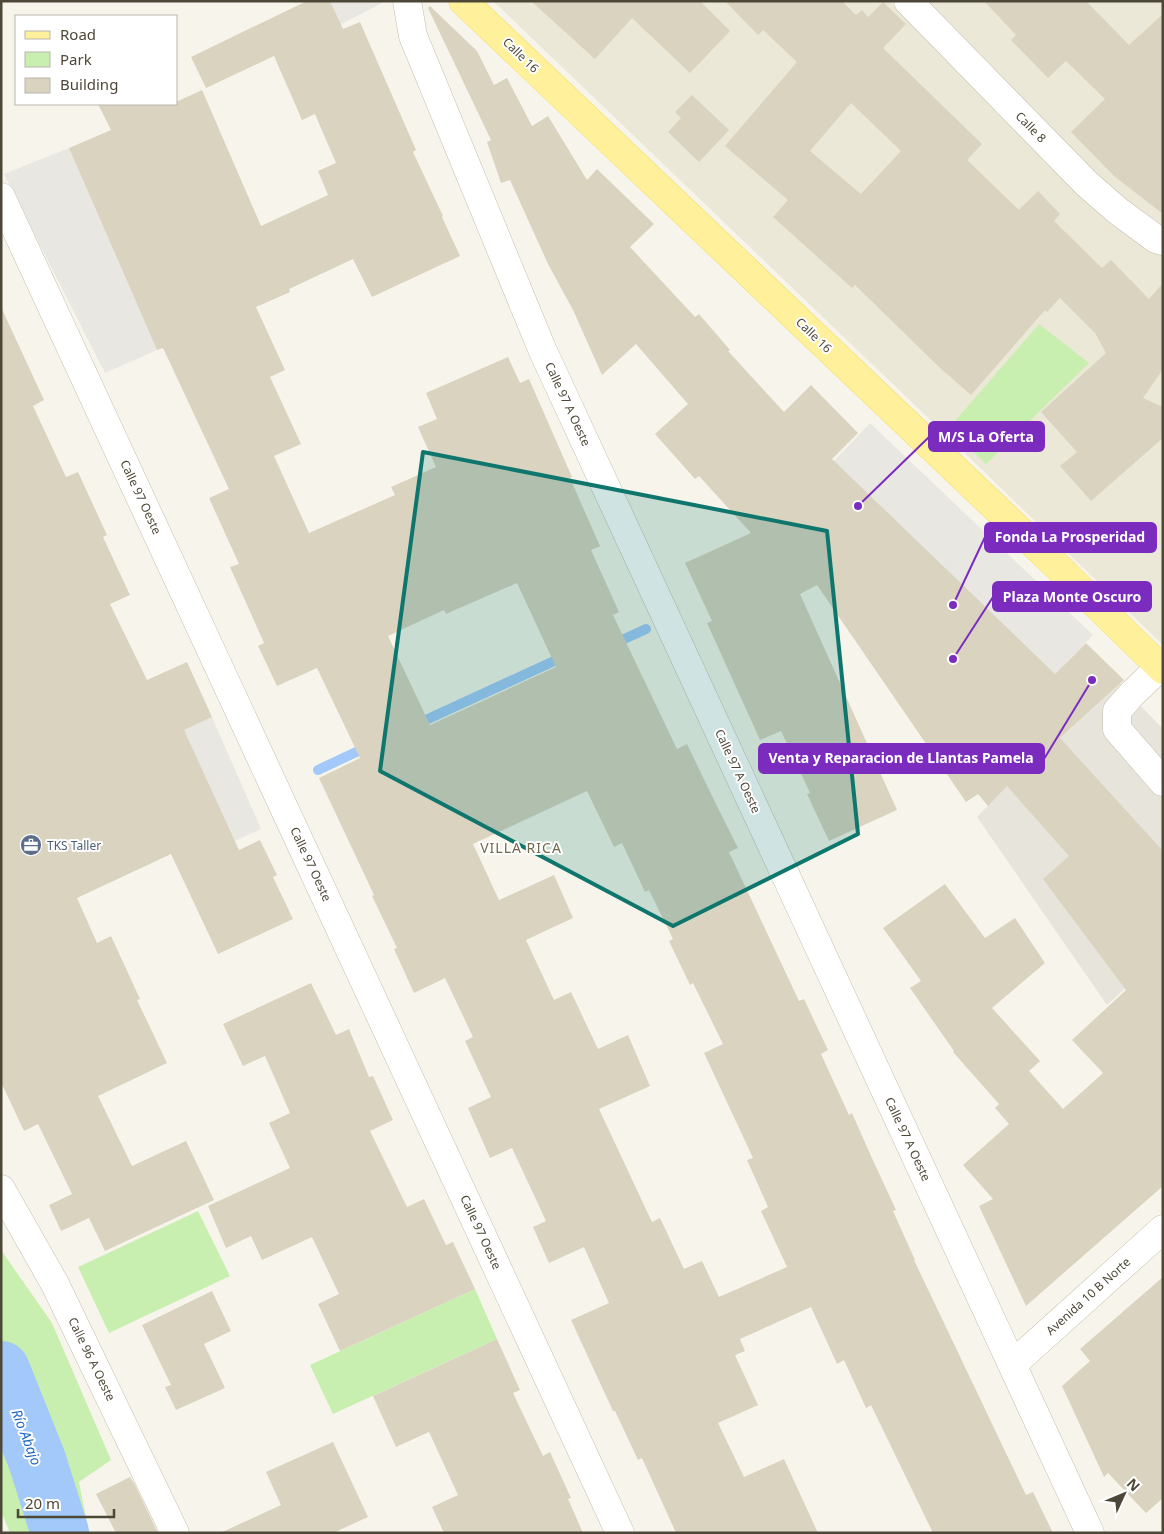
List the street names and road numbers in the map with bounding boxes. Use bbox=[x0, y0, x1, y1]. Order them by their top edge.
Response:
street label: Calle 16 bbox=[499, 34, 543, 77]
street label: Calle 8 bbox=[1012, 108, 1050, 146]
street label: Calle 16 bbox=[792, 314, 836, 357]
street label: Calle 97 A Oeste bbox=[541, 359, 595, 449]
street label: Calle 97 Oeste bbox=[116, 457, 166, 537]
street label: Calle 97 A Oeste bbox=[711, 726, 765, 816]
street label: Calle 97 Oeste bbox=[286, 824, 336, 904]
street label: Calle 97 A Oeste bbox=[881, 1094, 935, 1184]
street label: Calle 97 Oeste bbox=[456, 1192, 506, 1272]
street label: Avenida 10 B Norte bbox=[1042, 1253, 1134, 1339]
street label: Calle 96 A Oeste bbox=[64, 1314, 120, 1404]

